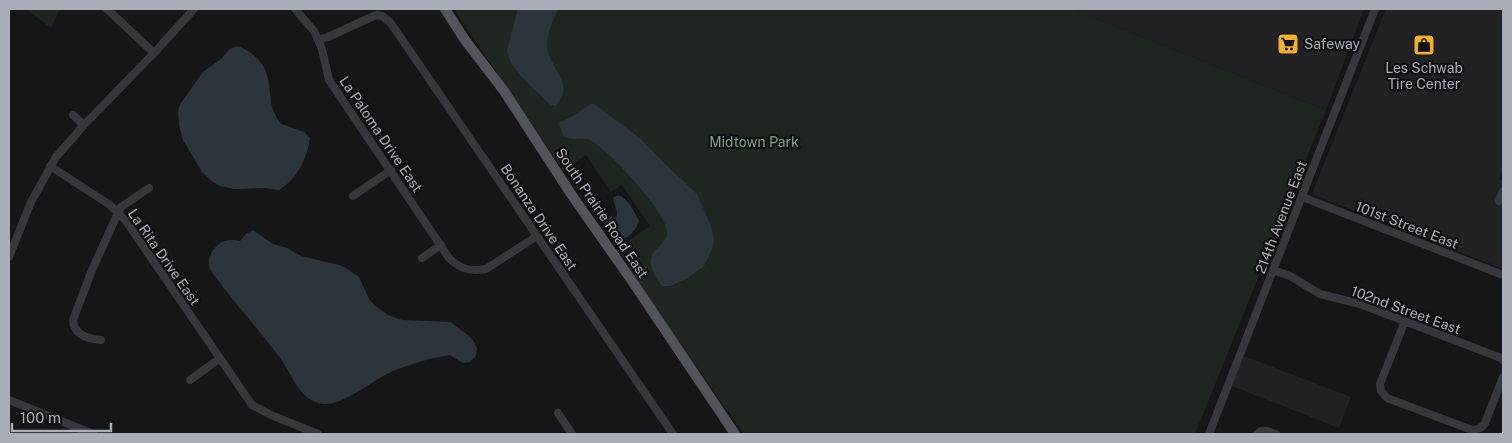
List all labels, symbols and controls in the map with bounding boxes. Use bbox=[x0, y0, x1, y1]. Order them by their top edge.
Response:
supermarket icon: Safeway bbox=[1276, 32, 1300, 56]
shop icon: Les Schwab Tire Center bbox=[1412, 33, 1436, 57]
place label: Safeway bbox=[1304, 36, 1360, 52]
place label: Les Schwab Tire Center bbox=[1385, 60, 1463, 92]
street label: La Paloma Drive East bbox=[336, 73, 426, 195]
park label: Midtown Park bbox=[709, 134, 799, 150]
street label: South Prairie Road East bbox=[553, 145, 651, 281]
street label: 214th Avenue East bbox=[1252, 158, 1310, 276]
street label: Bonanza Drive East bbox=[498, 161, 580, 273]
street label: 101st Street East bbox=[1353, 198, 1461, 252]
street label: La Rita Drive East bbox=[125, 206, 203, 308]
street label: 102nd Street East bbox=[1349, 283, 1463, 337]
scale bar bbox=[12, 400, 111, 432]
text: 100 m bbox=[20, 409, 61, 426]

